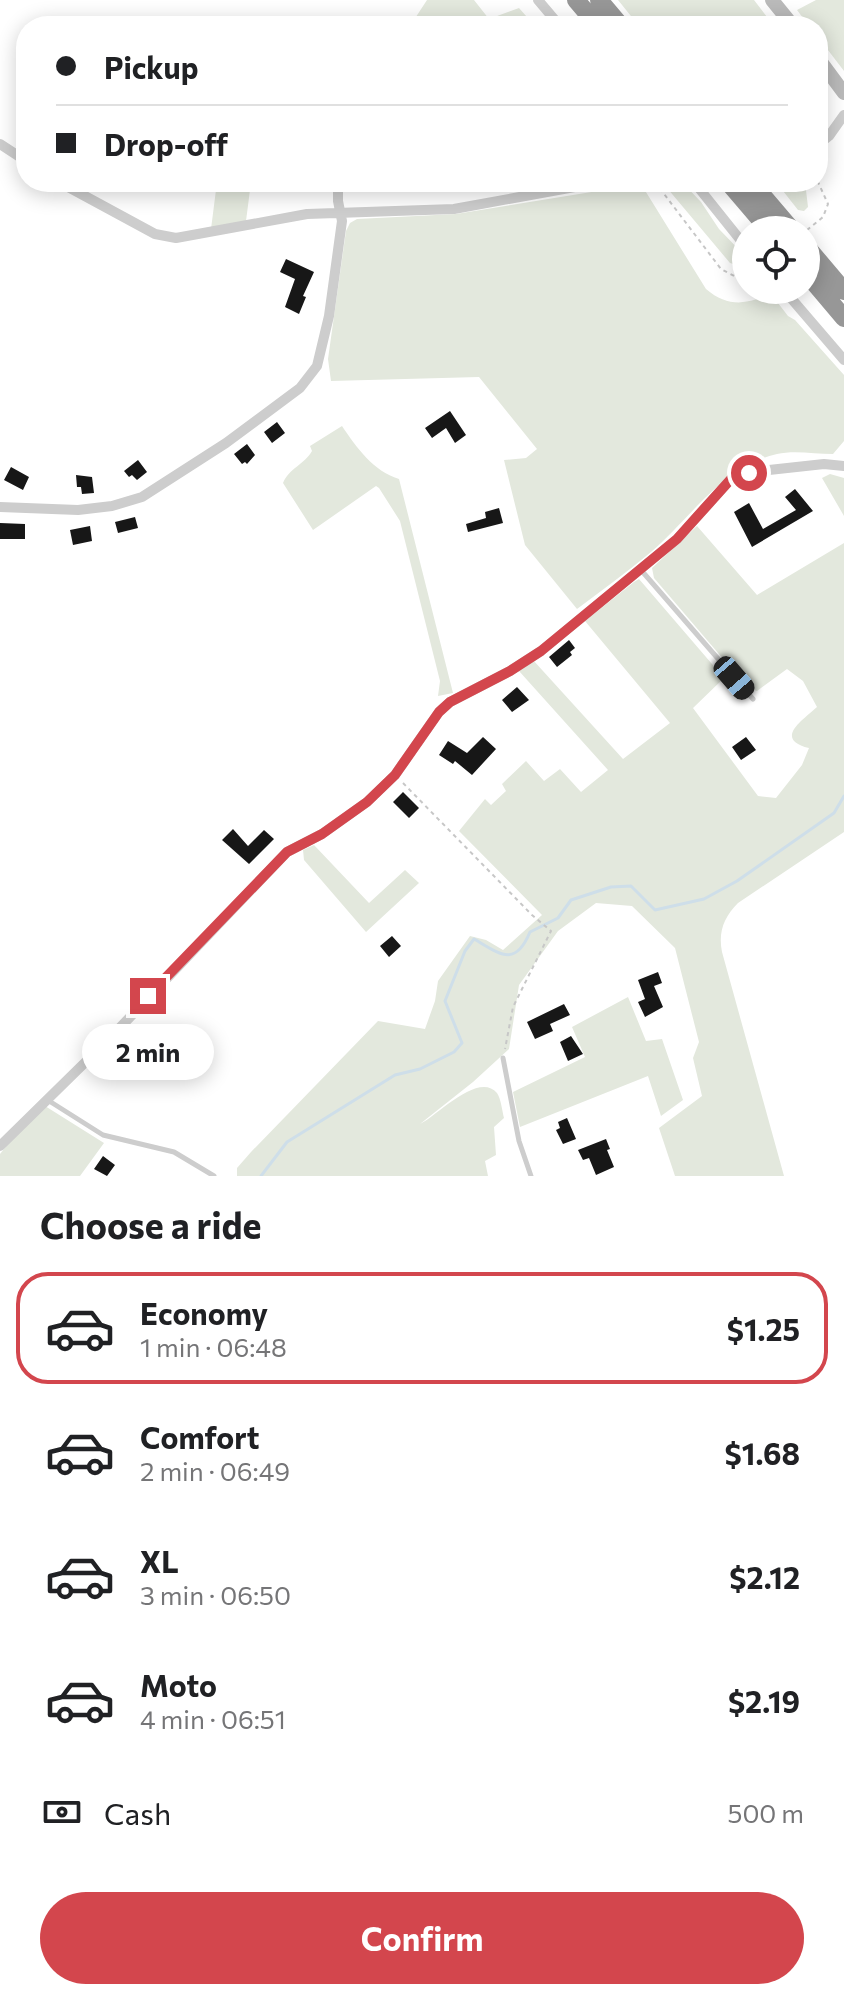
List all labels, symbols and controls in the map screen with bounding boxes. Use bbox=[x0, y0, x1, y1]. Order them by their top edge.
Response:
text: Pickup bbox=[104, 48, 198, 85]
text: Drop-off bbox=[104, 125, 228, 162]
map controls bbox=[732, 216, 820, 304]
button: locate bbox=[732, 216, 820, 304]
route start bbox=[731, 455, 767, 491]
car bbox=[709, 652, 759, 704]
route end bbox=[130, 978, 166, 1014]
callout: 2 min bbox=[82, 1024, 214, 1080]
text: 2 min bbox=[116, 1036, 180, 1067]
text: Choose a ride bbox=[40, 1202, 261, 1246]
icon: car bbox=[44, 1292, 116, 1364]
text: Economy bbox=[140, 1294, 268, 1331]
text: $1.25 bbox=[727, 1310, 800, 1347]
text: 1 min · 06:48 bbox=[140, 1331, 287, 1362]
icon: car bbox=[44, 1416, 116, 1488]
text: Comfort bbox=[140, 1418, 259, 1455]
text: $1.68 bbox=[725, 1434, 800, 1471]
text: 2 min · 06:49 bbox=[140, 1455, 290, 1486]
icon: car bbox=[44, 1540, 116, 1612]
text: XL bbox=[140, 1542, 179, 1579]
text: $2.12 bbox=[729, 1558, 800, 1595]
text: 3 min · 06:50 bbox=[140, 1579, 291, 1610]
icon: car bbox=[44, 1664, 116, 1736]
text: Moto bbox=[140, 1666, 217, 1703]
text: $2.19 bbox=[728, 1682, 800, 1719]
text: 4 min · 06:51 bbox=[140, 1703, 286, 1734]
icon: cash bbox=[40, 1790, 84, 1834]
text: Cash bbox=[104, 1794, 171, 1831]
text: 500 m bbox=[727, 1797, 804, 1828]
button: Confirm bbox=[40, 1892, 804, 1984]

